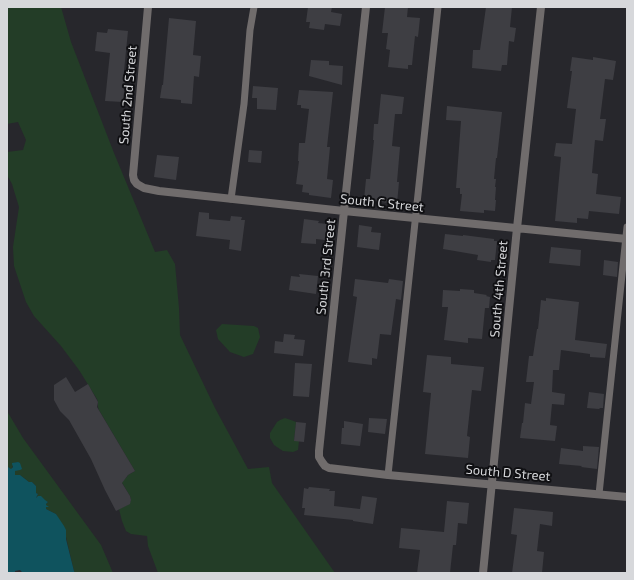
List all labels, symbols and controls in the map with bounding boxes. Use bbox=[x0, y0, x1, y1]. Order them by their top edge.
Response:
street label: South 2nd Street bbox=[116, 45, 140, 145]
street label: South C Street bbox=[339, 191, 425, 215]
street label: South 3rd Street bbox=[313, 218, 339, 316]
street label: South 4th Street bbox=[487, 240, 511, 338]
street label: South D Street bbox=[465, 462, 551, 484]

